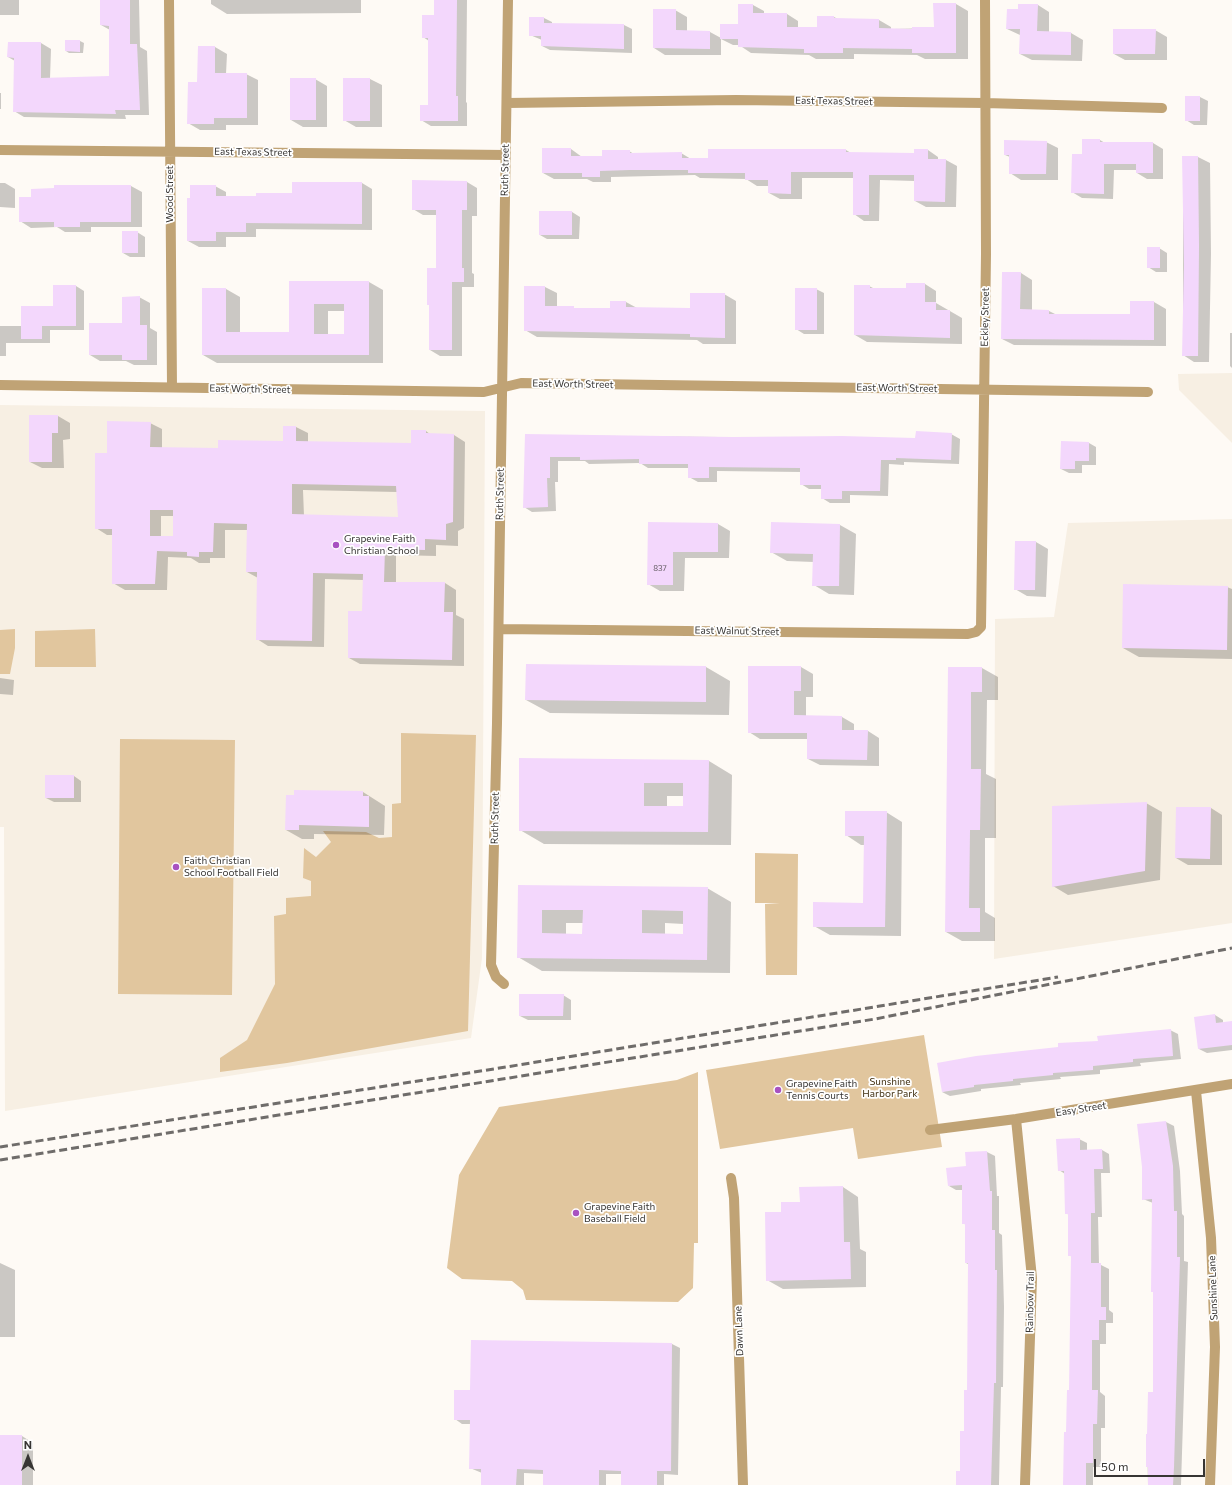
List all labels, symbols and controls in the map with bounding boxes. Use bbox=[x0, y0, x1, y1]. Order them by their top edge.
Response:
street label: East Texas Street bbox=[795, 94, 873, 108]
street label: Ruth Street bbox=[499, 144, 511, 196]
street label: East Texas Street bbox=[214, 145, 292, 159]
street label: Wood Street bbox=[164, 165, 176, 223]
street label: Eckley Street bbox=[978, 287, 992, 347]
street label: East Worth Street bbox=[532, 377, 614, 391]
street label: East Worth Street bbox=[856, 381, 938, 395]
street label: East Worth Street bbox=[209, 382, 291, 396]
street label: Ruth Street bbox=[494, 468, 506, 520]
place label: Grapevine Faith Christian School bbox=[344, 533, 418, 556]
marker: Grapevine Faith Christian School bbox=[331, 540, 341, 550]
house number: 837 bbox=[653, 563, 667, 573]
street label: East Walnut Street bbox=[695, 624, 779, 638]
street label: Ruth Street bbox=[489, 792, 501, 844]
place label: Faith Christian School Football Field bbox=[184, 855, 278, 878]
marker: Faith Christian School Football Field bbox=[171, 862, 181, 872]
park label: Sunshine Harbor Park bbox=[862, 1076, 918, 1100]
place label: Grapevine Faith Tennis Courts bbox=[786, 1078, 857, 1102]
marker: Grapevine Faith Tennis Courts bbox=[773, 1085, 783, 1095]
street label: Easy Street bbox=[1055, 1099, 1107, 1119]
place label: Grapevine Faith Baseball Field bbox=[584, 1201, 655, 1224]
marker: Grapevine Faith Baseball Field bbox=[571, 1208, 581, 1218]
street label: Sunshine Lane bbox=[1206, 1255, 1220, 1321]
street label: Rainbow Trail bbox=[1023, 1271, 1037, 1333]
street label: Dawn Lane bbox=[732, 1306, 746, 1356]
north arrow bbox=[8, 1437, 48, 1477]
text: N bbox=[24, 1438, 32, 1451]
scale bar bbox=[1096, 1451, 1207, 1477]
text: 50 m bbox=[1101, 1459, 1129, 1473]

